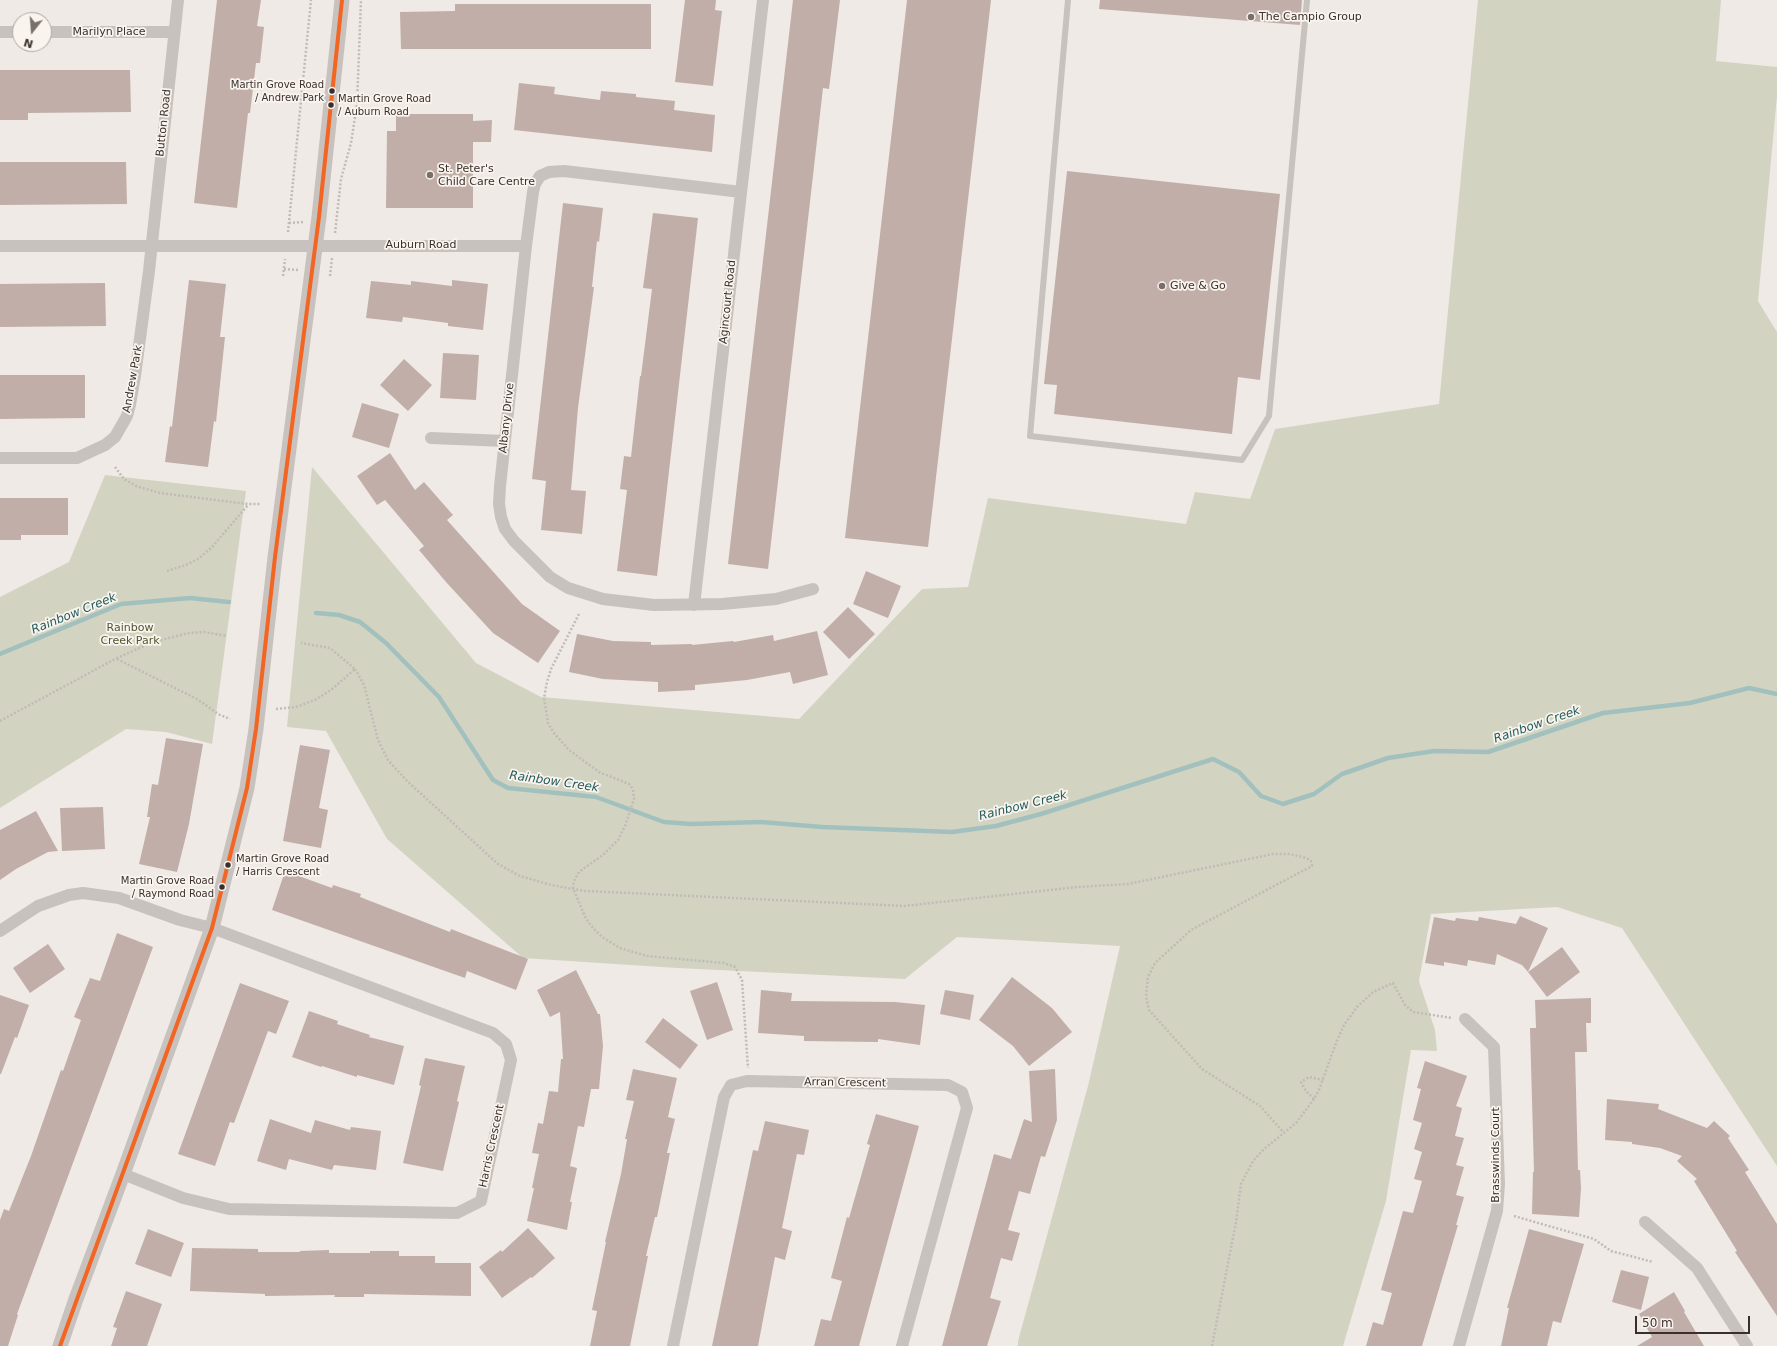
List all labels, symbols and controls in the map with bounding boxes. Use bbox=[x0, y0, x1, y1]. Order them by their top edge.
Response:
place label: The Campio Group bbox=[1259, 10, 1362, 24]
north arrow bbox=[12, 12, 52, 52]
marker: The Campio Group bbox=[1246, 12, 1256, 22]
street label: Marilyn Place bbox=[72, 25, 146, 39]
text: N bbox=[22, 35, 35, 51]
place label: Martin Grove Road / Andrew Park bbox=[231, 79, 324, 102]
marker: Martin Grove Road / Andrew Park bbox=[327, 86, 337, 96]
street label: Button Road bbox=[154, 89, 174, 157]
place label: Martin Grove Road / Auburn Road bbox=[338, 93, 431, 116]
marker: Martin Grove Road / Auburn Road bbox=[326, 100, 336, 110]
place label: St. Peter's Child Care Centre bbox=[438, 162, 535, 188]
marker: St. Peter's Child Care Centre bbox=[425, 170, 435, 180]
street label: Auburn Road bbox=[386, 238, 456, 252]
street label: Agincourt Road bbox=[717, 259, 739, 345]
place label: Give & Go bbox=[1170, 279, 1226, 293]
marker: Give & Go bbox=[1157, 281, 1167, 291]
street label: Andrew Park bbox=[121, 344, 145, 414]
street label: Albany Drive bbox=[497, 382, 517, 454]
water label: Rainbow Creek bbox=[29, 590, 119, 638]
park label: Rainbow Creek Park bbox=[100, 621, 160, 647]
water label: Rainbow Creek bbox=[1492, 704, 1582, 746]
water label: Rainbow Creek bbox=[508, 769, 600, 795]
water label: Rainbow Creek bbox=[977, 788, 1069, 824]
place label: Martin Grove Road / Harris Crescent bbox=[236, 853, 329, 876]
marker: Martin Grove Road / Harris Crescent bbox=[223, 860, 233, 870]
place label: Martin Grove Road / Raymond Road bbox=[121, 875, 214, 898]
marker: Martin Grove Road / Raymond Road bbox=[217, 882, 227, 892]
street label: Arran Crescent bbox=[804, 1076, 886, 1090]
street label: Harris Crescent bbox=[477, 1103, 507, 1189]
street label: Brasswinds Court bbox=[1489, 1107, 1503, 1203]
scale bar bbox=[1637, 1308, 1752, 1334]
text: 50 m bbox=[1642, 1316, 1673, 1330]

